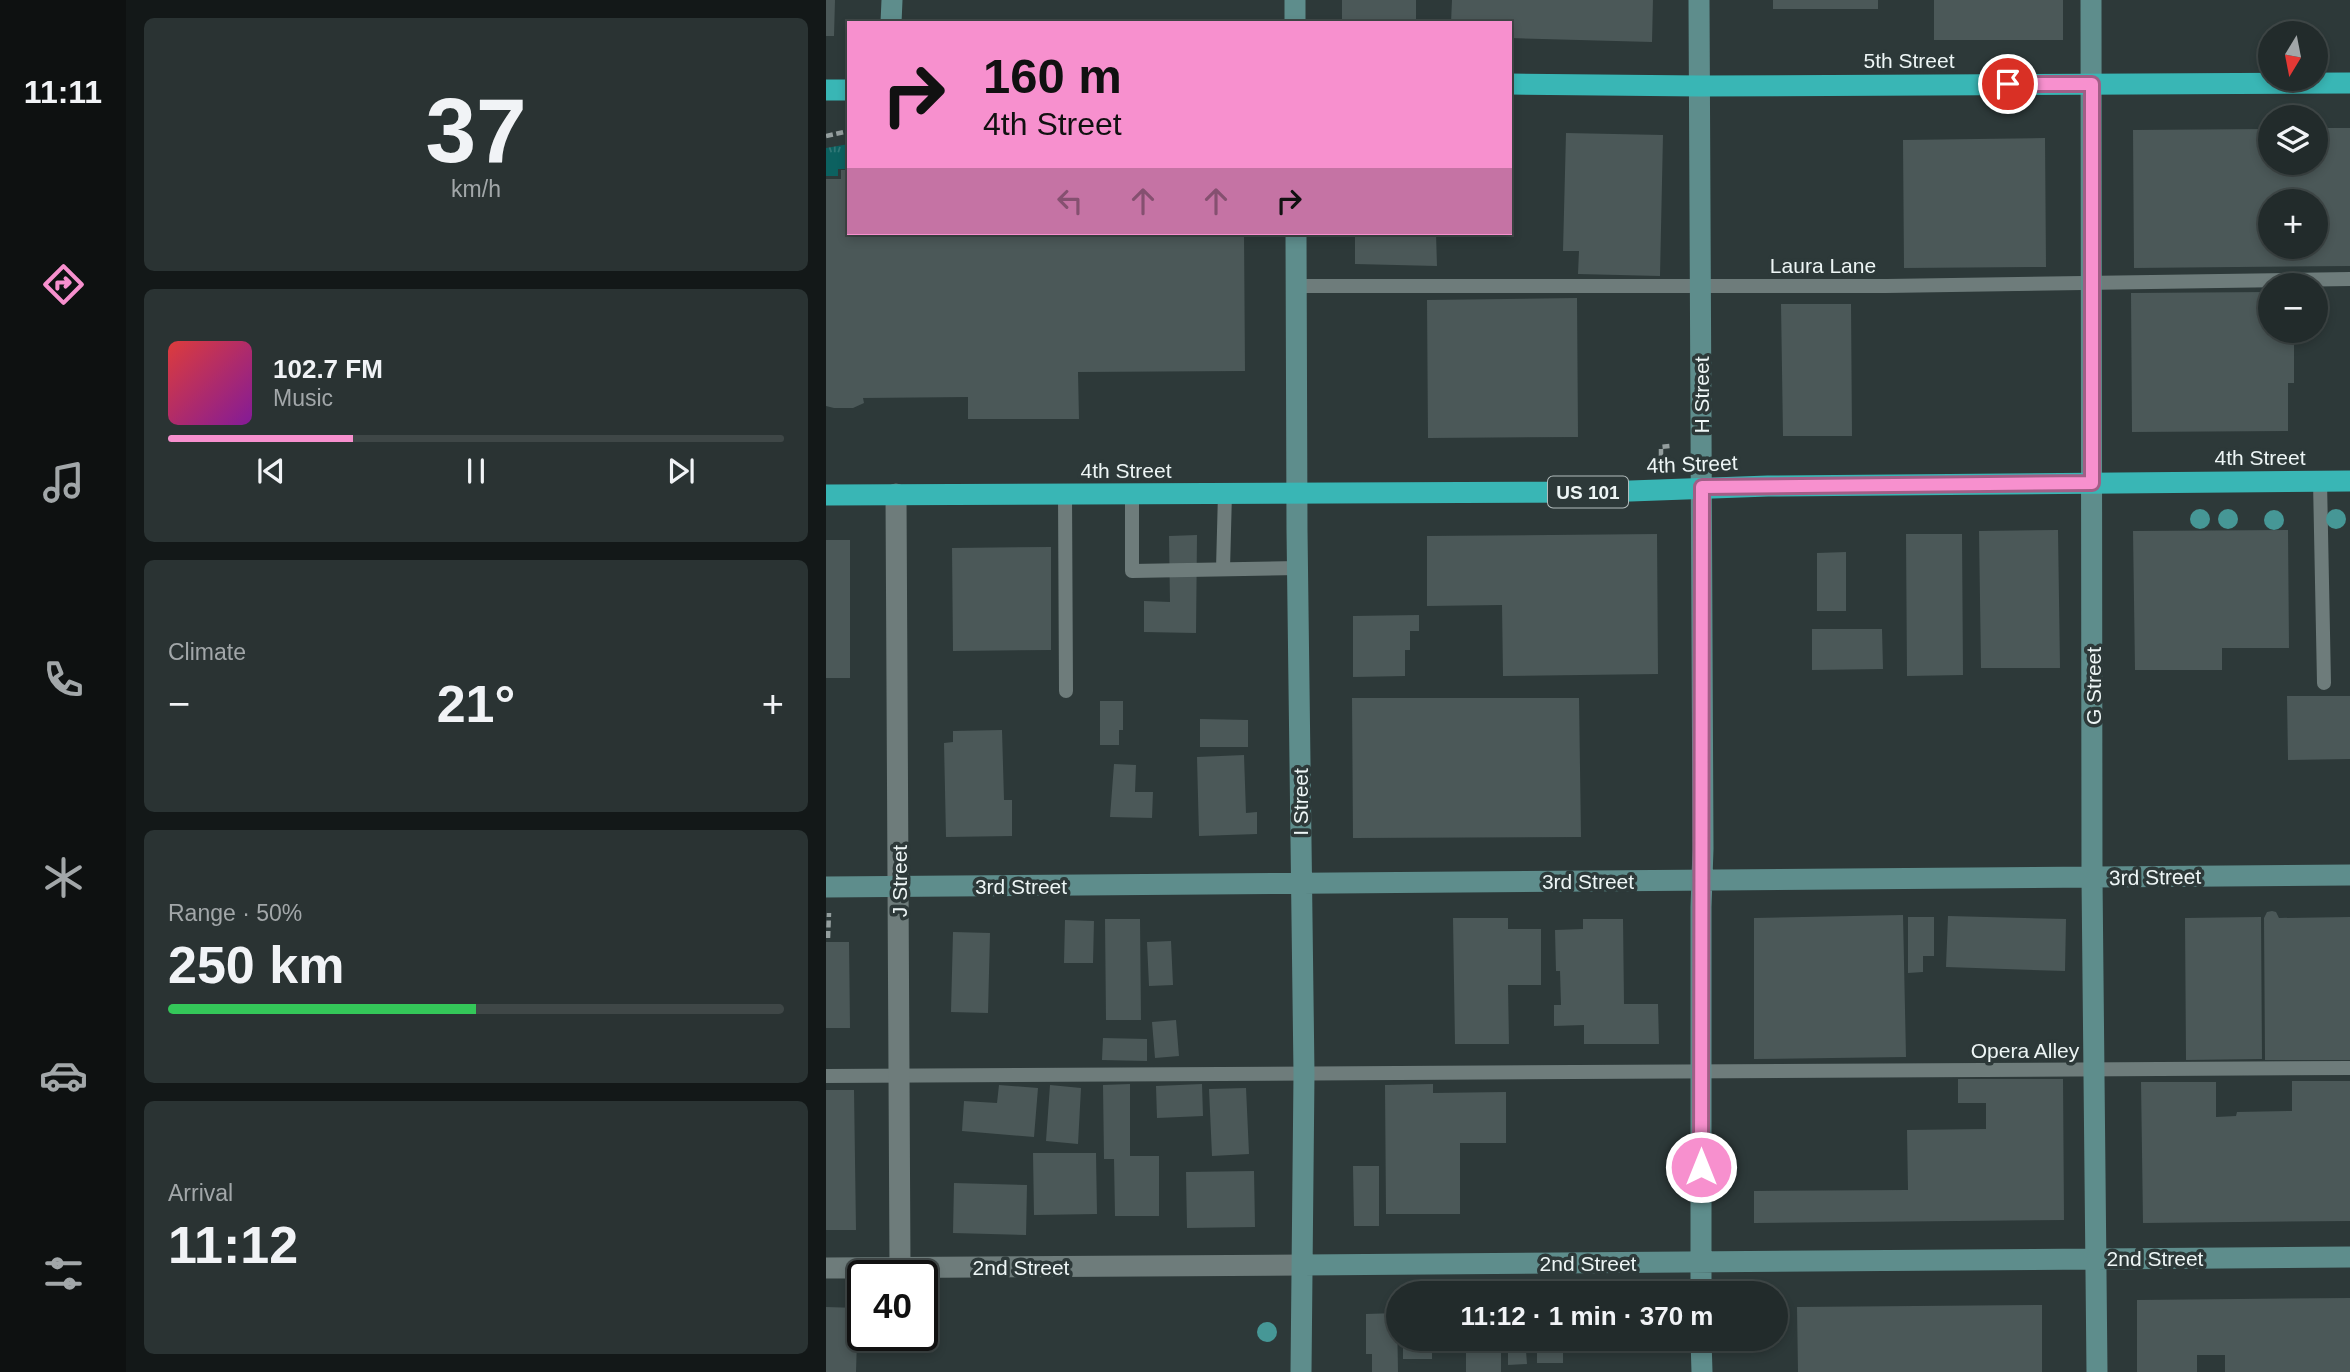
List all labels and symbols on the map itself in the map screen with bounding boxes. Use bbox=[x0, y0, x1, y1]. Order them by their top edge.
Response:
north arrow bbox=[2258, 21, 2328, 91]
street label: 5th Street bbox=[1863, 49, 1955, 72]
pin bbox=[1978, 54, 2038, 114]
street label: Laura Lane bbox=[1770, 254, 1876, 277]
street label: H Street bbox=[1690, 356, 1713, 434]
street label: 4th Street bbox=[2214, 446, 2306, 469]
street label: 4th Street bbox=[1646, 451, 1738, 477]
street label: 4th Street bbox=[1080, 459, 1172, 482]
road number: US 101 bbox=[1548, 477, 1628, 508]
street label: G Street bbox=[2082, 647, 2105, 725]
street label: I Street bbox=[1289, 768, 1312, 836]
street label: J Street bbox=[888, 845, 911, 917]
street label: 3rd Street bbox=[2109, 865, 2201, 889]
street label: 3rd Street bbox=[1542, 870, 1634, 893]
street label: 3rd Street bbox=[975, 875, 1067, 898]
street label: Opera Alley bbox=[1971, 1039, 2080, 1062]
position arrow bbox=[1664, 1130, 1738, 1204]
street label: 2nd Street bbox=[2107, 1247, 2204, 1270]
street label: 2nd Street bbox=[1540, 1252, 1637, 1275]
street label: 2nd Street bbox=[973, 1256, 1070, 1279]
speed limit sign: 40 bbox=[847, 1260, 938, 1351]

